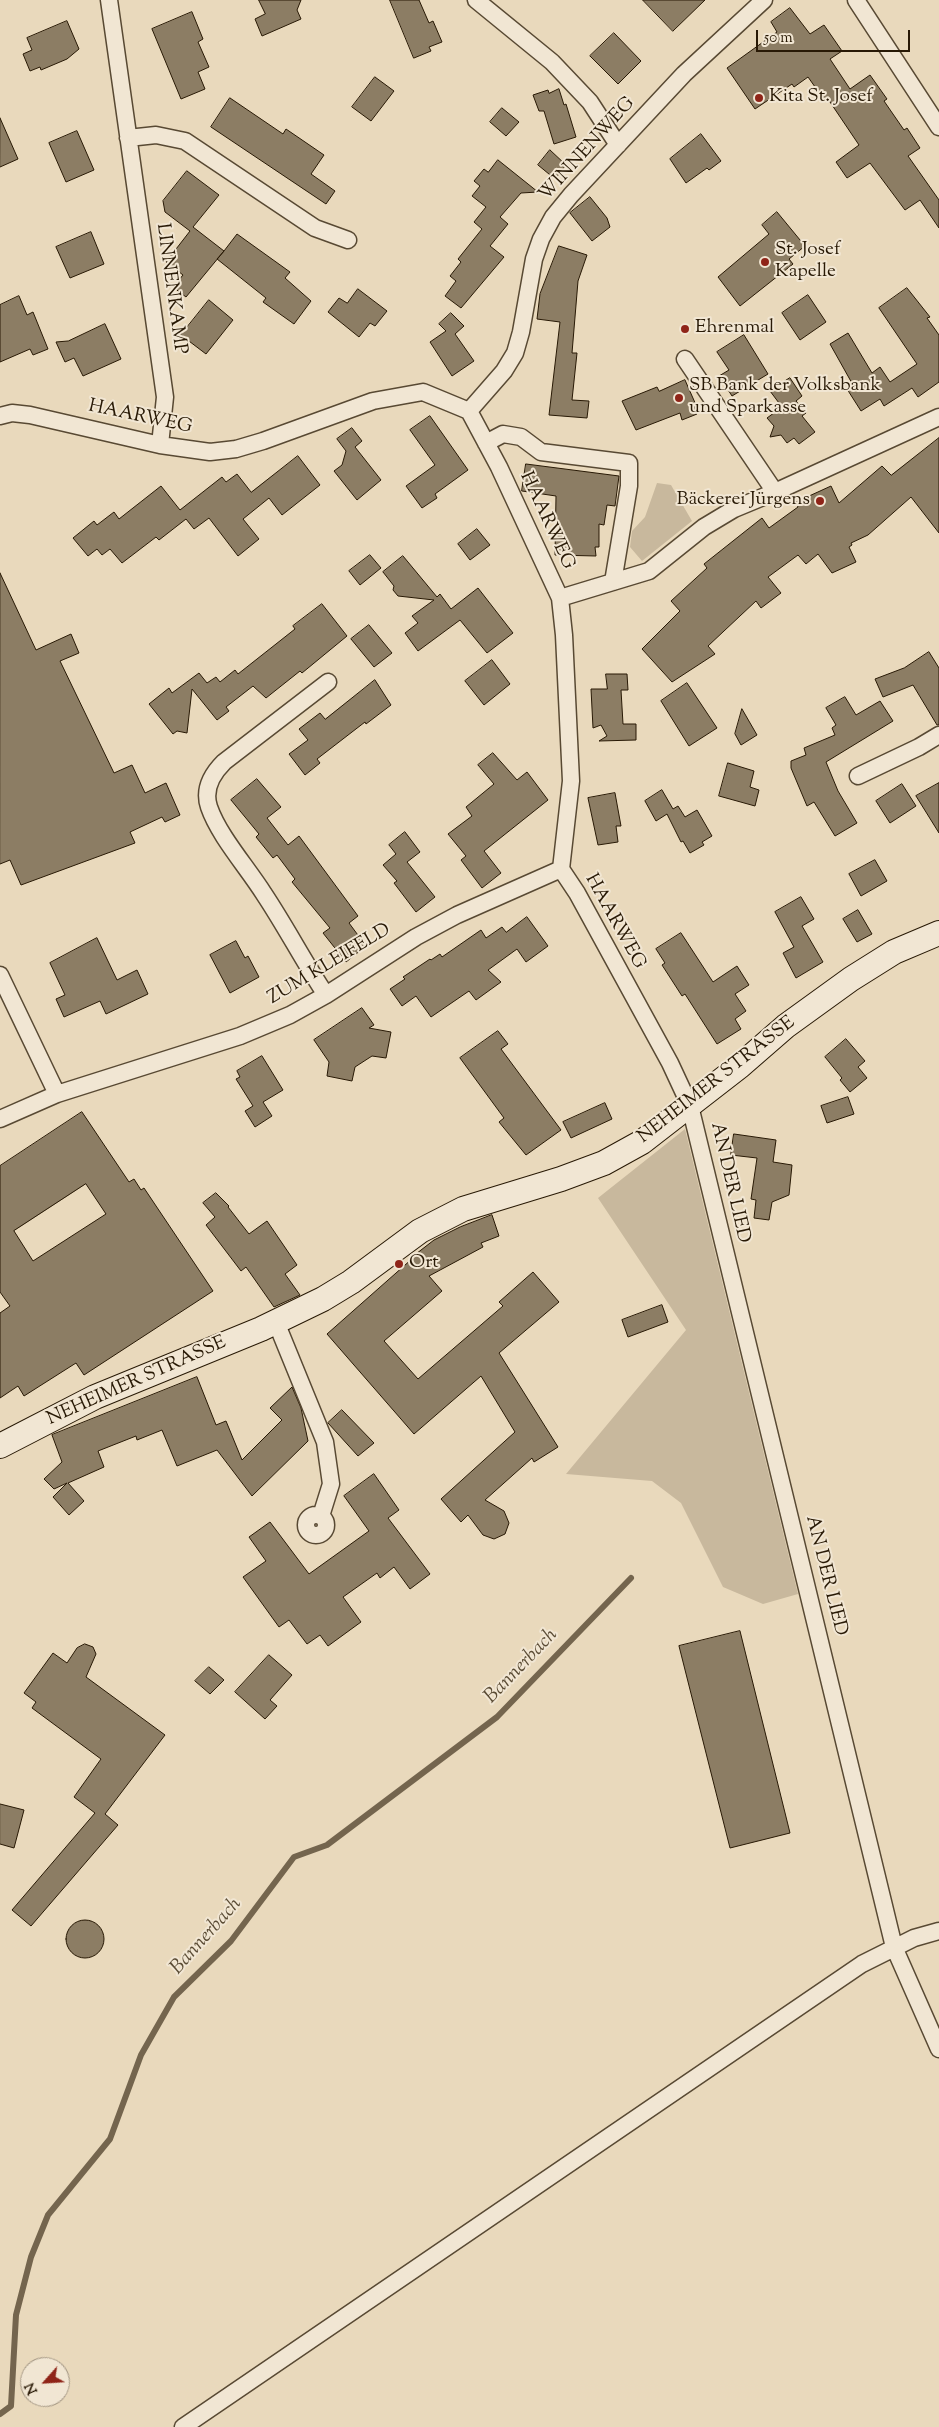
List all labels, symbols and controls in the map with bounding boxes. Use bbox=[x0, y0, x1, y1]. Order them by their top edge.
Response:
scale bar bbox=[759, 20, 913, 52]
text: 50 m bbox=[764, 28, 793, 49]
place label: Kita St. Josef bbox=[769, 87, 873, 109]
marker: Kita St. Josef bbox=[753, 92, 765, 104]
street label: WINNENWEG bbox=[535, 93, 641, 207]
street label: LINNENKAMP bbox=[150, 222, 190, 356]
place label: St. Josef Kapelle bbox=[775, 240, 840, 284]
marker: St. Josef Kapelle bbox=[759, 256, 771, 268]
place label: Ehrenmal bbox=[695, 318, 774, 340]
marker: Ehrenmal bbox=[679, 323, 691, 335]
place label: SB Bank der Volksbank und Sparkasse bbox=[689, 376, 881, 420]
marker: SB Bank der Volksbank und Sparkasse bbox=[673, 392, 685, 404]
street label: HAARWEG bbox=[86, 396, 194, 440]
street label: HAARWEG bbox=[513, 468, 579, 574]
place label: Bäckerei Jürgens bbox=[676, 490, 810, 512]
marker: Bäckerei Jürgens bbox=[814, 495, 826, 507]
street label: HAARWEG bbox=[579, 870, 649, 974]
street label: ZUM KLEIFELD bbox=[265, 919, 395, 1011]
street label: NEHEIMER STRASSE bbox=[634, 1012, 800, 1150]
street label: AN DER LIED bbox=[704, 1120, 754, 1246]
place label: Ort bbox=[409, 1253, 439, 1275]
marker: Ort bbox=[393, 1258, 405, 1270]
street label: NEHEIMER STRASSE bbox=[44, 1332, 230, 1432]
street label: AN DER LIED bbox=[799, 1514, 851, 1638]
water label: Bannerbach bbox=[480, 1624, 564, 1710]
water label: Bannerbach bbox=[166, 1894, 248, 1980]
north arrow bbox=[20, 2357, 70, 2407]
text: N bbox=[21, 2379, 44, 2398]

